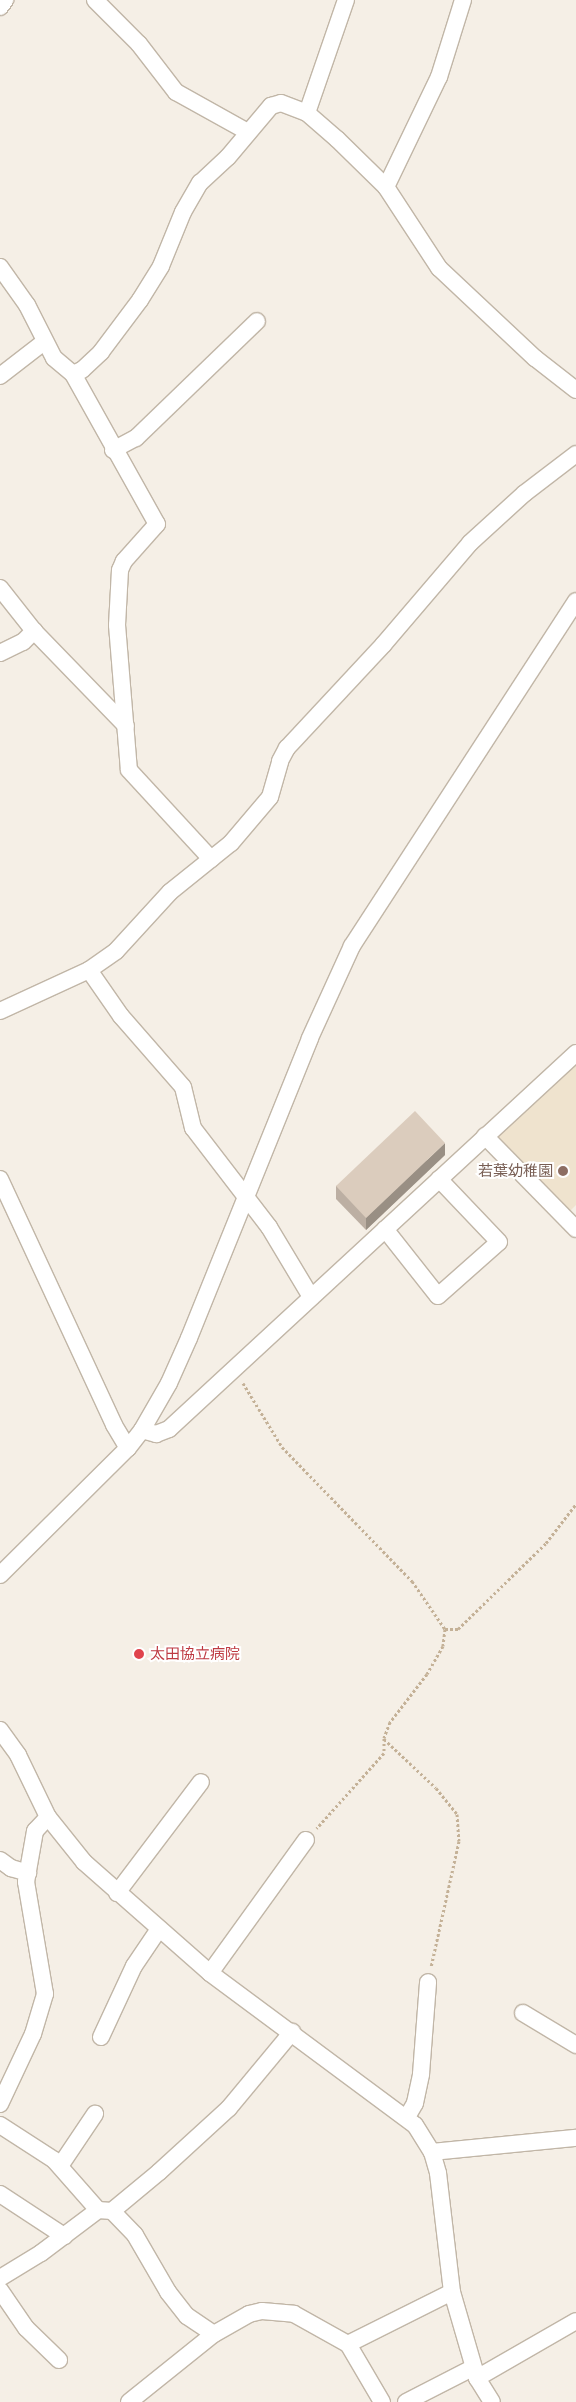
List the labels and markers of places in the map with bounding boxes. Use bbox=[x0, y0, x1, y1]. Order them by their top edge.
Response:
place label: 若葉幼稚園 bbox=[478, 1162, 553, 1180]
marker: 若葉幼稚園 bbox=[557, 1165, 569, 1177]
place label: 太田協立病院 bbox=[150, 1645, 240, 1663]
marker: 太田協立病院 bbox=[132, 1647, 146, 1661]

